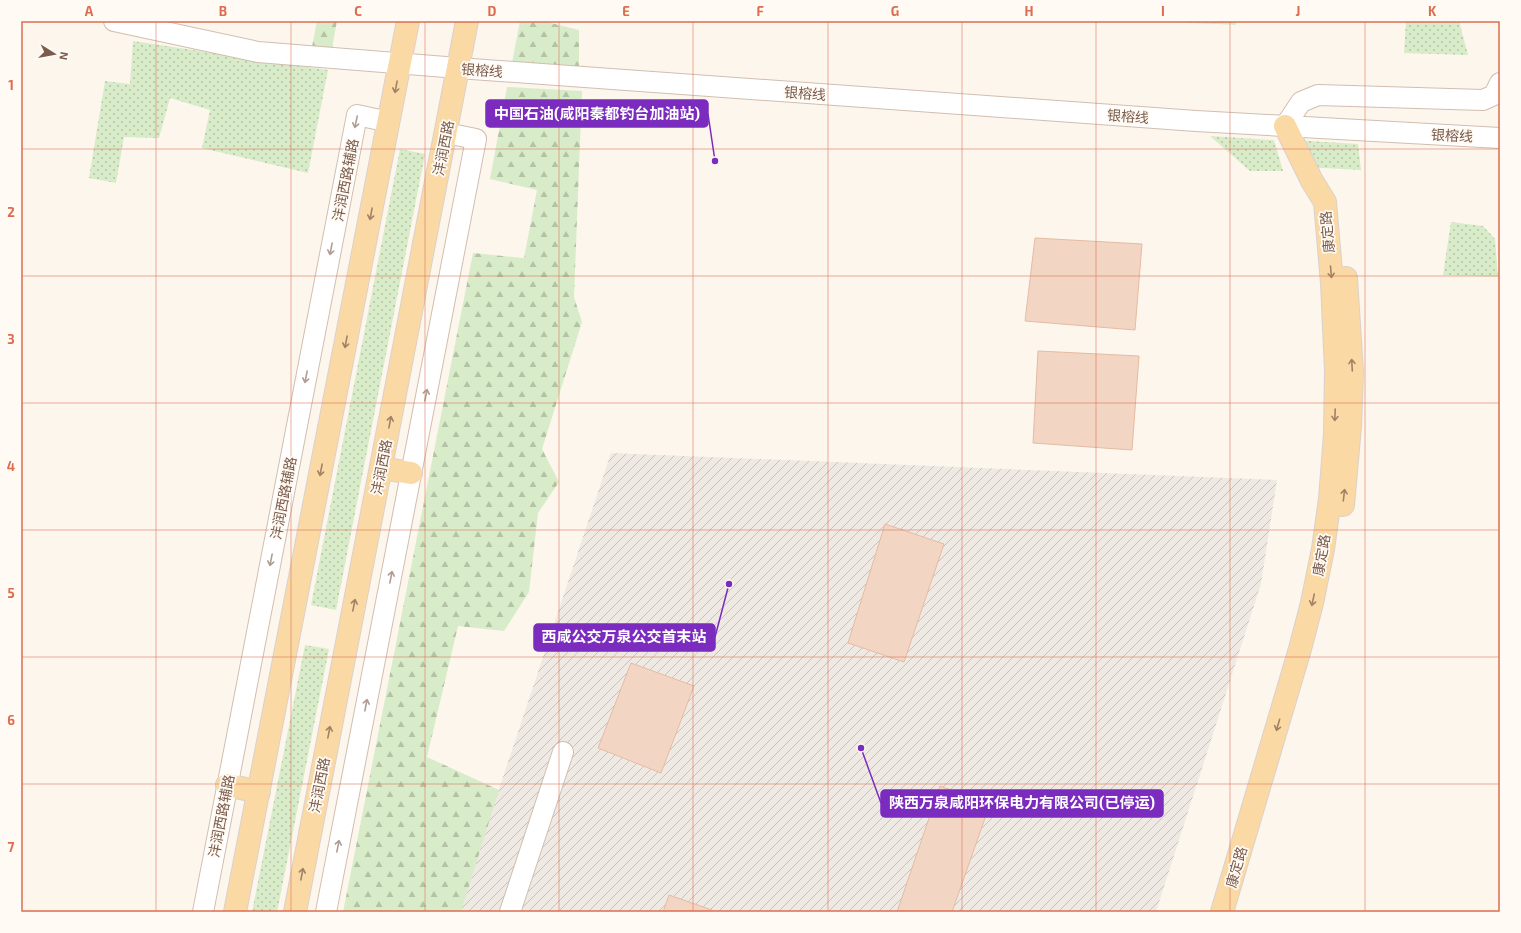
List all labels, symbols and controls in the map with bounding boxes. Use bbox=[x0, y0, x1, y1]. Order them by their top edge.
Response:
text: A bbox=[85, 3, 94, 19]
text: B bbox=[219, 3, 227, 19]
text: C bbox=[354, 3, 362, 19]
text: D bbox=[488, 3, 497, 19]
text: E bbox=[622, 3, 630, 19]
text: F bbox=[756, 3, 764, 19]
text: G bbox=[891, 3, 899, 19]
text: H bbox=[1025, 3, 1034, 19]
text: I bbox=[1161, 3, 1165, 19]
text: J bbox=[1296, 3, 1300, 19]
text: K bbox=[1428, 3, 1437, 19]
north arrow bbox=[34, 34, 74, 74]
text: N bbox=[57, 51, 71, 61]
street label: 银榕线 bbox=[460, 60, 504, 80]
text: 1 bbox=[8, 77, 14, 93]
one-way arrow bbox=[391, 80, 399, 93]
street label: 银榕线 bbox=[783, 83, 827, 103]
callout: 中国石油(咸阳秦都钓台加油站) bbox=[486, 100, 708, 127]
text: 中国石油(咸阳秦都钓台加油站) bbox=[494, 104, 700, 122]
street label: 银榕线 bbox=[1106, 106, 1150, 126]
one-way arrow bbox=[352, 115, 360, 128]
street label: 沣润西路 bbox=[429, 119, 457, 177]
street label: 银榕线 bbox=[1431, 125, 1473, 145]
street label: 沣润西路辅路 bbox=[329, 137, 361, 223]
text: 2 bbox=[7, 204, 15, 220]
one-way arrow bbox=[366, 208, 374, 221]
street label: 康定路 bbox=[1317, 210, 1337, 254]
one-way arrow bbox=[327, 243, 335, 256]
one-way arrow bbox=[1327, 265, 1335, 278]
text: 3 bbox=[7, 331, 15, 347]
one-way arrow bbox=[342, 335, 350, 348]
one-way arrow bbox=[1348, 359, 1355, 372]
one-way arrow bbox=[302, 370, 310, 383]
one-way arrow bbox=[423, 389, 431, 402]
one-way arrow bbox=[1331, 408, 1339, 421]
one-way arrow bbox=[386, 416, 394, 429]
street label: 沣润西路 bbox=[367, 438, 395, 496]
street label: 沣润西路辅路 bbox=[267, 455, 299, 541]
text: 4 bbox=[7, 458, 15, 474]
one-way arrow bbox=[317, 463, 325, 476]
one-way arrow bbox=[1340, 489, 1348, 502]
street label: 康定路 bbox=[1309, 533, 1333, 577]
one-way arrow bbox=[267, 553, 275, 566]
one-way arrow bbox=[387, 571, 395, 584]
text: 5 bbox=[7, 585, 15, 601]
one-way arrow bbox=[1308, 593, 1316, 606]
one-way arrow bbox=[351, 599, 359, 612]
callout: 西咸公交万泉公交首末站 bbox=[534, 624, 715, 651]
text: 西咸公交万泉公交首末站 bbox=[541, 627, 707, 645]
one-way arrow bbox=[362, 699, 370, 712]
text: 6 bbox=[7, 712, 15, 728]
one-way arrow bbox=[1274, 718, 1281, 731]
one-way arrow bbox=[326, 726, 334, 739]
street label: 沣润西路 bbox=[305, 756, 333, 814]
street label: 沣润西路辅路 bbox=[205, 773, 237, 859]
callout: 陕西万泉咸阳环保电力有限公司(已停运) bbox=[881, 790, 1163, 817]
text: 陕西万泉咸阳环保电力有限公司(已停运) bbox=[889, 793, 1155, 811]
text: 7 bbox=[8, 839, 15, 855]
one-way arrow bbox=[335, 840, 343, 853]
street label: 康定路 bbox=[1222, 844, 1250, 890]
one-way arrow bbox=[298, 868, 306, 881]

